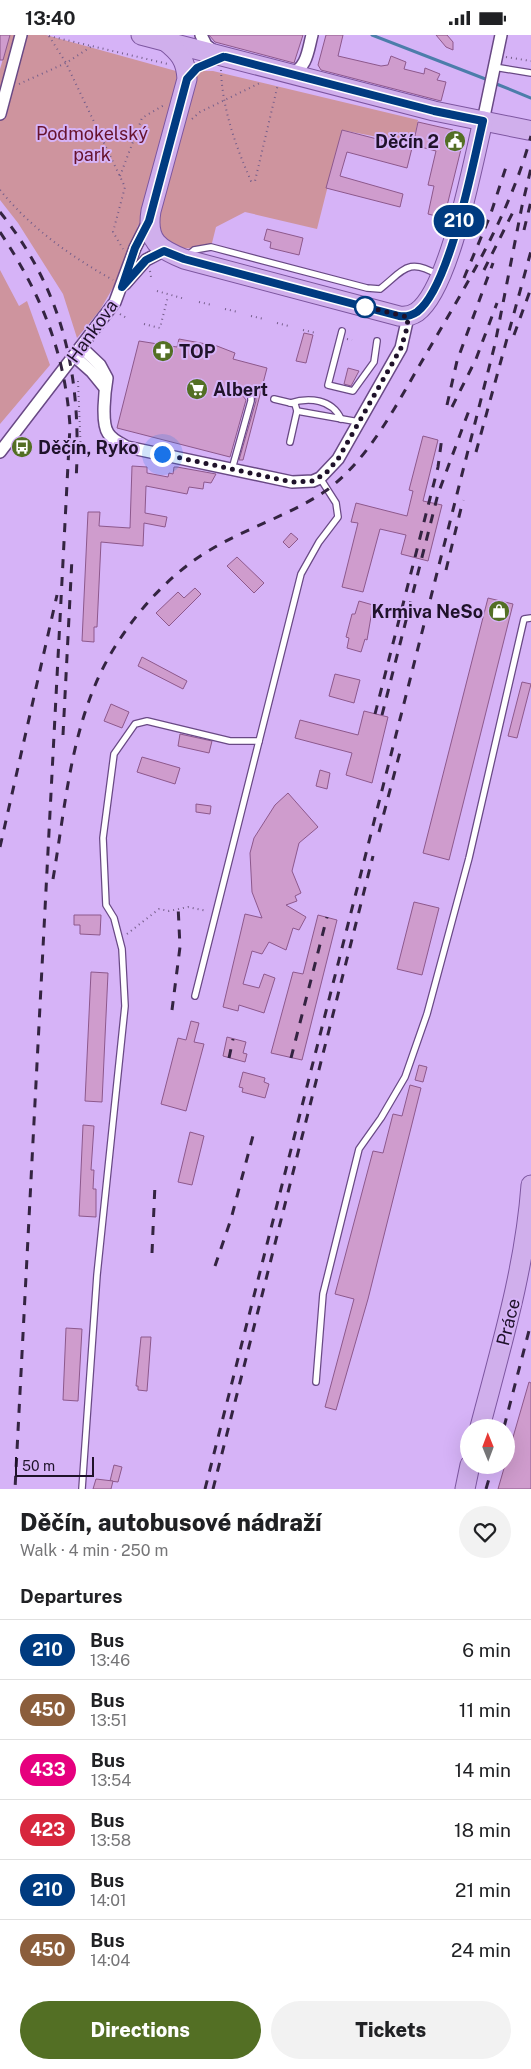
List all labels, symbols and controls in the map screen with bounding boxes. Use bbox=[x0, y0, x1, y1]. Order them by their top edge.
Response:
text: 13:40 bbox=[25, 7, 76, 29]
park label: Podmokelský park bbox=[36, 123, 148, 165]
public building icon: Děčín 2 bbox=[443, 129, 467, 153]
place label: Děčín 2 bbox=[375, 131, 439, 152]
line badge: 210 bbox=[430, 205, 488, 237]
text: 210 bbox=[444, 210, 474, 231]
street label: Hankova bbox=[62, 295, 122, 367]
unlabelled marker bbox=[354, 296, 376, 318]
pharmacy icon: TOP bbox=[151, 339, 175, 363]
place label: TOP bbox=[179, 341, 216, 362]
supermarket icon: Albert bbox=[185, 377, 209, 401]
place label: Albert bbox=[213, 379, 268, 400]
bus stop icon: Děčín, Ryko bbox=[10, 435, 34, 459]
place label: Děčín, Ryko bbox=[38, 437, 139, 458]
your location bbox=[150, 442, 175, 467]
shop icon: Krmiva NeSo bbox=[487, 599, 511, 623]
place label: Krmiva NeSo bbox=[372, 601, 483, 622]
street label: Práce bbox=[492, 1296, 524, 1348]
north arrow bbox=[460, 1419, 515, 1474]
map controls bbox=[460, 1419, 515, 1474]
scale bar bbox=[15, 1454, 94, 1477]
text: 50 m bbox=[22, 1458, 55, 1474]
button: heart bbox=[459, 1506, 511, 1558]
text: Děčín, autobusové nádraží bbox=[20, 1508, 322, 1536]
text: Walk · 4 min · 250 m bbox=[20, 1541, 168, 1560]
text: Departures bbox=[20, 1585, 123, 1607]
text: Bus bbox=[90, 1629, 124, 1651]
text: 210 bbox=[32, 1639, 63, 1660]
text: 6 min bbox=[462, 1639, 511, 1661]
text: 13:46 bbox=[90, 1651, 130, 1670]
text: Bus bbox=[90, 1689, 125, 1711]
text: 450 bbox=[30, 1699, 65, 1720]
text: 11 min bbox=[459, 1699, 511, 1721]
text: 13:51 bbox=[90, 1711, 127, 1730]
text: Bus bbox=[91, 1749, 125, 1771]
text: 433 bbox=[30, 1759, 66, 1780]
text: 14 min bbox=[454, 1759, 511, 1781]
text: 13:54 bbox=[91, 1771, 131, 1790]
text: Bus bbox=[90, 1809, 125, 1831]
text: 423 bbox=[30, 1819, 65, 1840]
text: 18 min bbox=[454, 1819, 511, 1841]
text: 13:58 bbox=[90, 1831, 131, 1850]
text: Bus bbox=[90, 1869, 124, 1891]
text: 210 bbox=[32, 1879, 63, 1900]
text: 21 min bbox=[455, 1879, 511, 1901]
text: 14:01 bbox=[90, 1891, 126, 1910]
text: Bus bbox=[90, 1929, 125, 1951]
text: 450 bbox=[30, 1939, 65, 1960]
text: 24 min bbox=[451, 1939, 511, 1961]
text: 14:04 bbox=[90, 1951, 130, 1970]
button: Directions bbox=[20, 2001, 261, 2059]
button: Tickets bbox=[271, 2001, 511, 2059]

